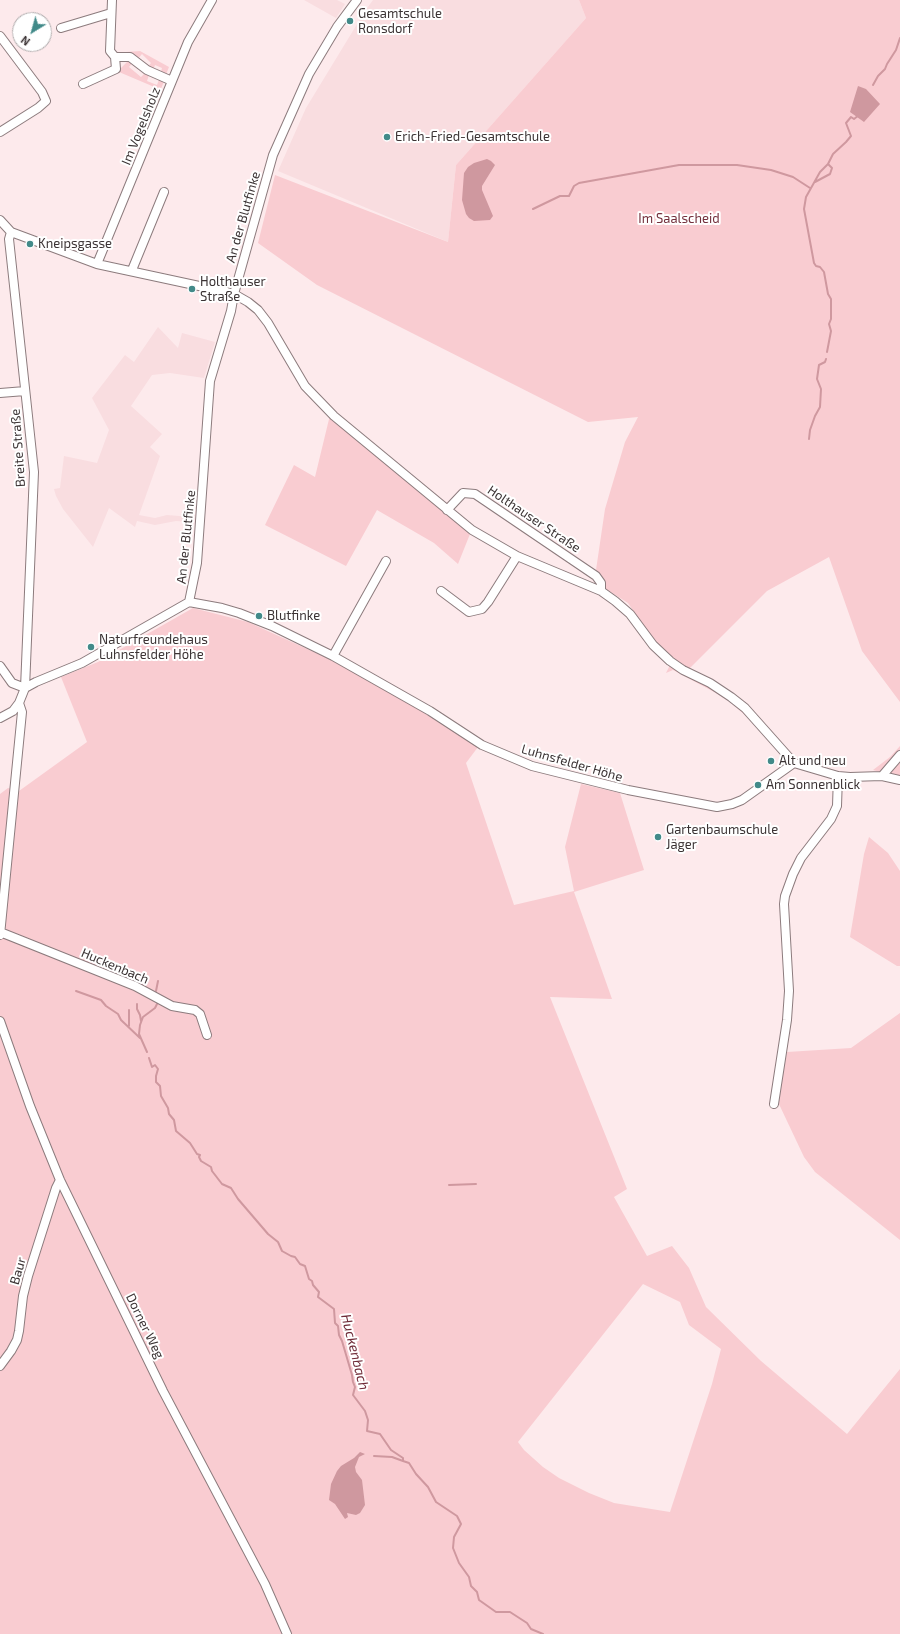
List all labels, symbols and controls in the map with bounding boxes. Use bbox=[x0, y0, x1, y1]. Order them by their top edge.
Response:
place label: Gesamtschule Ronsdorf bbox=[358, 6, 442, 37]
north arrow bbox=[12, 12, 52, 52]
marker: Gesamtschule Ronsdorf bbox=[345, 16, 355, 26]
text: N bbox=[18, 34, 32, 49]
street label: Im Vogelsholz bbox=[118, 85, 164, 167]
place label: Erich-Fried-Gesamtschule bbox=[395, 129, 550, 145]
marker: Erich-Fried-Gesamtschule bbox=[382, 132, 392, 142]
street label: An der Blutfinke bbox=[223, 170, 263, 264]
park label: Im Saalscheid bbox=[638, 211, 720, 227]
place label: Kneipsgasse bbox=[38, 236, 112, 252]
marker: Kneipsgasse bbox=[25, 239, 35, 249]
place label: Holthauser Straße bbox=[200, 274, 266, 305]
marker: Holthauser Straße bbox=[187, 284, 197, 294]
street label: Breite Straße bbox=[7, 408, 29, 488]
street label: Holthauser Straße bbox=[485, 482, 583, 556]
street label: An der Blutfinke bbox=[173, 489, 199, 585]
place label: Blutfinke bbox=[267, 608, 320, 624]
marker: Blutfinke bbox=[254, 611, 264, 621]
place label: Naturfreundehaus Luhnsfelder Höhe bbox=[99, 632, 208, 663]
marker: Naturfreundehaus Luhnsfelder Höhe bbox=[86, 642, 96, 652]
street label: Luhnsfelder Höhe bbox=[520, 741, 624, 785]
place label: Alt und neu bbox=[779, 753, 846, 769]
marker: Alt und neu bbox=[766, 756, 776, 766]
place label: Am Sonnenblick bbox=[766, 777, 860, 793]
marker: Am Sonnenblick bbox=[753, 780, 763, 790]
place label: Gartenbaumschule Jäger bbox=[666, 822, 778, 853]
marker: Gartenbaumschule Jäger bbox=[653, 832, 663, 842]
street label: Huckenbach bbox=[79, 945, 151, 987]
street label: Baur bbox=[7, 1255, 29, 1287]
street label: Dorner Weg bbox=[123, 1291, 167, 1361]
water label: Huckenbach bbox=[337, 1312, 373, 1392]

